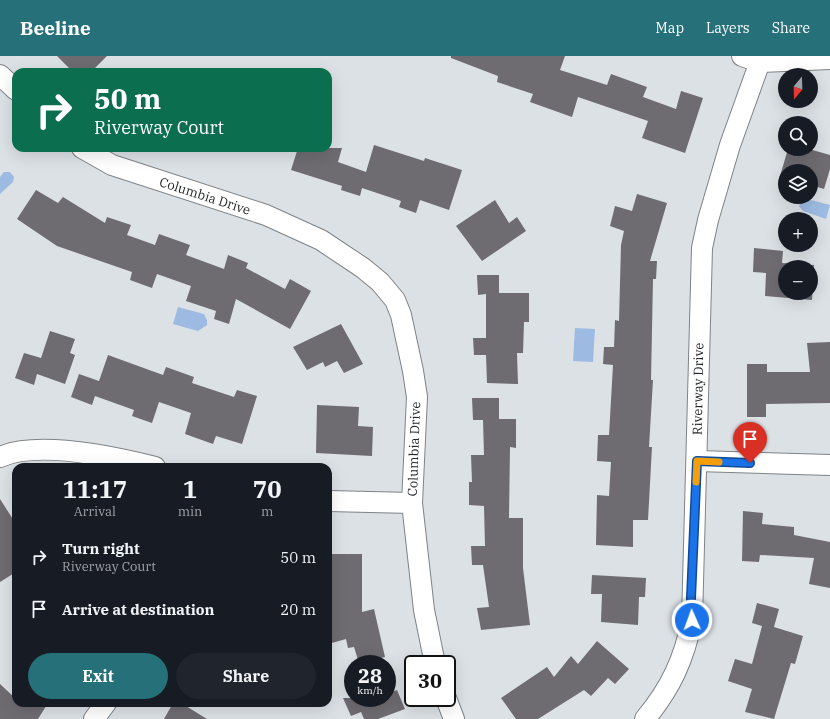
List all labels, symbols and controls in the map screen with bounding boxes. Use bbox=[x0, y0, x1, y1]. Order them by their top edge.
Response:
text: Beeline bbox=[20, 16, 91, 40]
text: Map bbox=[656, 19, 684, 37]
text: Layers bbox=[706, 19, 750, 37]
text: Share bbox=[772, 19, 810, 37]
north arrow bbox=[778, 68, 818, 108]
map controls bbox=[778, 68, 818, 300]
text: 50 m bbox=[94, 80, 161, 117]
icon: right bbox=[28, 84, 80, 136]
text: Riverway Court bbox=[94, 116, 224, 139]
button: search bbox=[778, 116, 818, 156]
button: layers bbox=[778, 164, 818, 204]
street label: Columbia Drive bbox=[157, 173, 253, 219]
button: + bbox=[778, 212, 818, 252]
button: − bbox=[778, 260, 818, 300]
street label: Riverway Drive bbox=[689, 343, 707, 435]
street label: Columbia Drive bbox=[404, 401, 424, 497]
pin bbox=[733, 422, 767, 463]
icon: arrive bbox=[739, 428, 761, 450]
text: 11:17 bbox=[62, 473, 127, 505]
text: 1 bbox=[183, 473, 197, 505]
text: 70 bbox=[253, 473, 282, 505]
text: Arrival bbox=[74, 503, 116, 520]
text: min bbox=[178, 503, 202, 520]
text: m bbox=[261, 503, 273, 520]
text: Turn right bbox=[62, 539, 140, 558]
icon: right bbox=[28, 546, 50, 568]
text: 50 m bbox=[280, 548, 316, 567]
text: Riverway Court bbox=[62, 558, 156, 575]
icon: arrive bbox=[28, 598, 50, 620]
position arrow bbox=[671, 599, 713, 641]
text: Arrive at destination bbox=[62, 600, 214, 619]
text: 20 m bbox=[280, 600, 316, 619]
button: Exit bbox=[28, 653, 168, 699]
button: Share bbox=[176, 653, 316, 699]
speed limit sign: 30 bbox=[404, 655, 456, 707]
text: 28 bbox=[358, 662, 382, 689]
text: km/h bbox=[357, 684, 383, 697]

